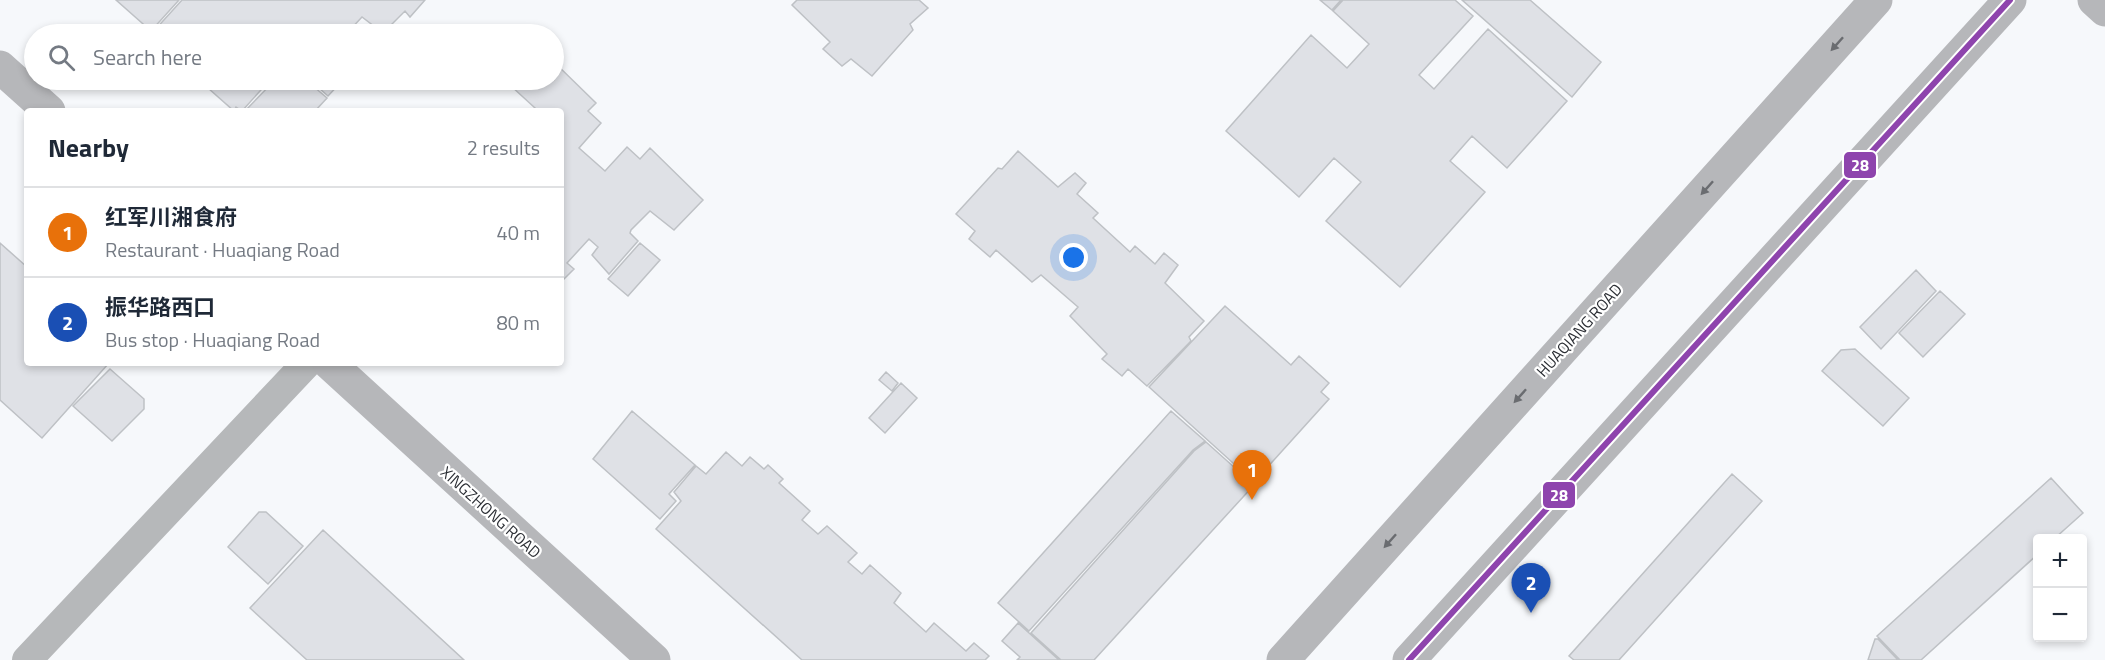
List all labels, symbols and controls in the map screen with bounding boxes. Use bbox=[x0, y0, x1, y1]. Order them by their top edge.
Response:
search box bbox=[24, 24, 564, 90]
one-way arrow bbox=[1830, 36, 1844, 51]
text: Search here bbox=[93, 40, 202, 74]
icon: search bbox=[45, 41, 78, 74]
text: Nearby bbox=[48, 128, 129, 167]
text: 2 results bbox=[467, 132, 540, 163]
line badge: 28 bbox=[1843, 151, 1877, 179]
text: 28 bbox=[1851, 153, 1869, 177]
one-way arrow bbox=[1700, 181, 1714, 196]
text: 红军川湘食府 bbox=[105, 200, 237, 234]
text: 1 bbox=[62, 217, 73, 248]
text: 40 m bbox=[496, 217, 540, 248]
text: Restaurant · Huaqiang Road bbox=[105, 234, 340, 265]
your location bbox=[1059, 243, 1088, 272]
street label: HUAQIANG ROAD bbox=[1530, 278, 1628, 382]
text: 振华路西口 bbox=[105, 290, 215, 324]
text: 2 bbox=[62, 307, 73, 338]
text: 80 m bbox=[496, 307, 540, 338]
text: Bus stop · Huaqiang Road bbox=[105, 324, 320, 355]
one-way arrow bbox=[1514, 388, 1527, 403]
pin: 1 bbox=[1232, 450, 1272, 500]
street label: XINGZHONG ROAD bbox=[436, 460, 546, 564]
line badge: 28 bbox=[1542, 481, 1576, 509]
text: 28 bbox=[1550, 483, 1568, 507]
one-way arrow bbox=[1384, 533, 1397, 548]
map controls bbox=[2033, 534, 2087, 642]
button: + bbox=[2033, 534, 2087, 588]
pin: 2 bbox=[1512, 564, 1550, 613]
button: − bbox=[2033, 588, 2087, 642]

